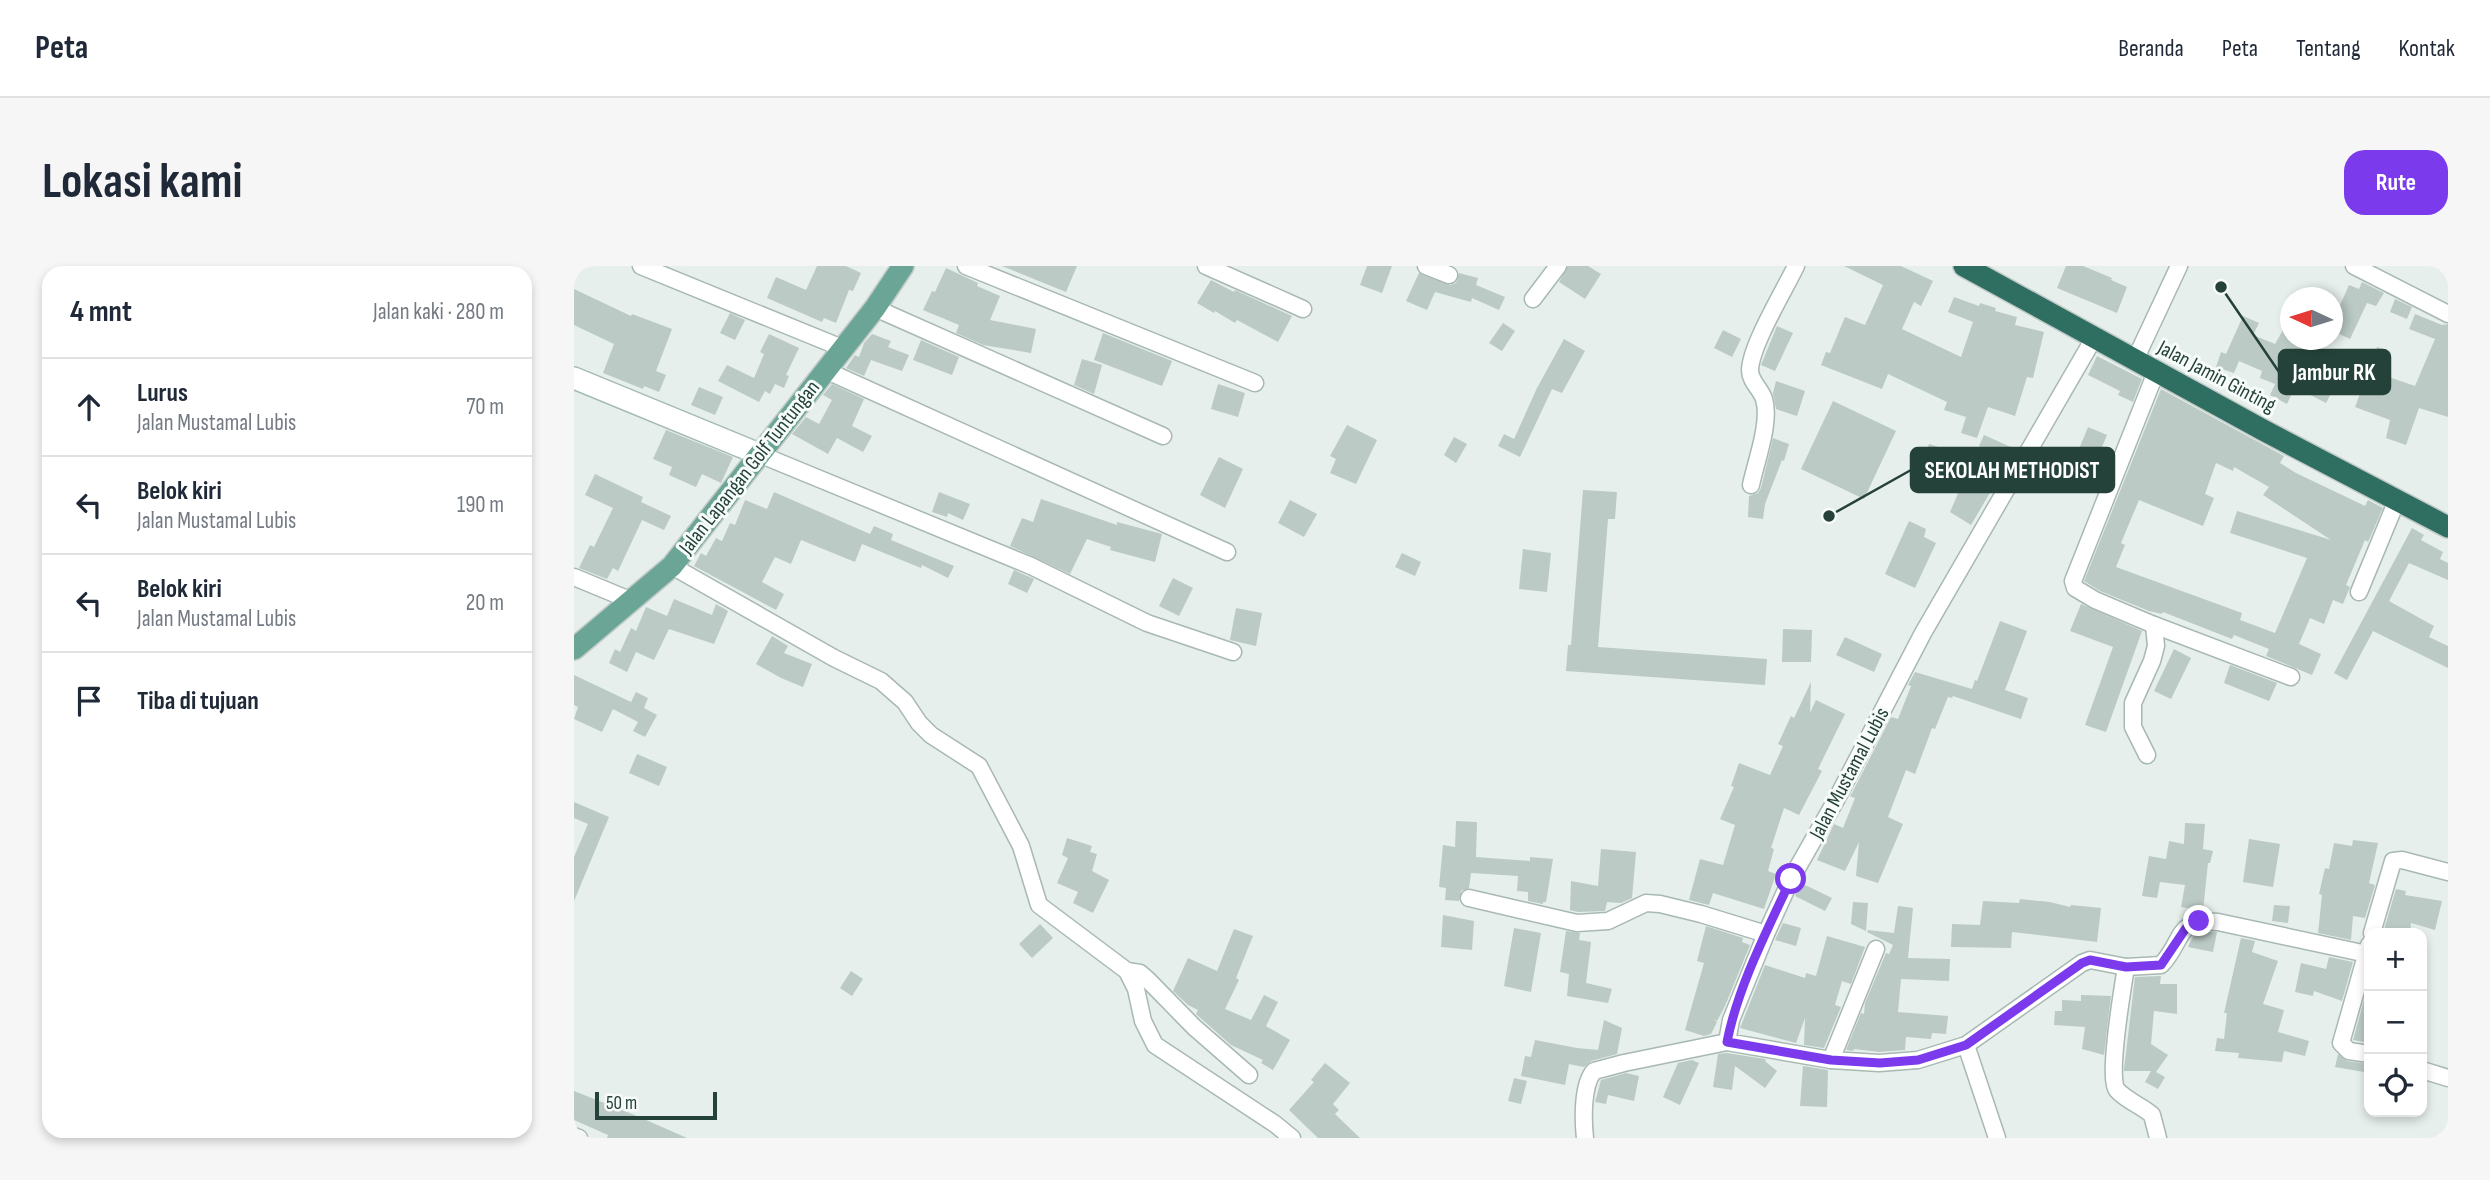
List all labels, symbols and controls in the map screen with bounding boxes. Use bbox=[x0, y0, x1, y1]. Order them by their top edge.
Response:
text: Peta bbox=[35, 28, 88, 68]
text: Beranda bbox=[2118, 34, 2184, 63]
text: Peta bbox=[2222, 34, 2258, 63]
text: Tentang bbox=[2296, 34, 2361, 63]
text: Kontak bbox=[2399, 34, 2455, 63]
button: Rute bbox=[2344, 150, 2448, 215]
text: Lokasi kami bbox=[42, 153, 242, 212]
north arrow bbox=[2280, 287, 2343, 350]
text: 4 mnt bbox=[70, 294, 132, 330]
text: Jalan kaki · 280 m bbox=[373, 298, 504, 326]
street label: Jalan Jamin Ginting bbox=[2153, 334, 2280, 418]
callout: Jambur RK bbox=[2279, 350, 2390, 394]
text: Jambur RK bbox=[2291, 359, 2376, 387]
street label: Jalan Lapangan Golf Tuntungan bbox=[673, 375, 825, 560]
text: Lurus bbox=[137, 378, 188, 409]
icon: ahead bbox=[70, 388, 108, 426]
text: 70 m bbox=[466, 393, 504, 421]
text: Jalan Mustamal Lubis bbox=[137, 409, 296, 437]
callout: SEKOLAH METHODIST bbox=[1911, 448, 2114, 492]
text: SEKOLAH METHODIST bbox=[1924, 457, 2100, 485]
text: Belok kiri bbox=[137, 476, 222, 507]
icon: left bbox=[70, 486, 108, 524]
text: 190 m bbox=[457, 491, 504, 519]
text: Jalan Mustamal Lubis bbox=[137, 507, 296, 535]
text: Belok kiri bbox=[137, 574, 222, 605]
icon: left bbox=[70, 584, 108, 622]
text: 20 m bbox=[466, 589, 504, 617]
text: Jalan Mustamal Lubis bbox=[137, 605, 296, 633]
icon: arrive bbox=[70, 682, 108, 720]
text: Tiba di tujuan bbox=[137, 686, 259, 717]
street label: Jalan Mustamal Lubis bbox=[1804, 703, 1895, 844]
route start bbox=[1775, 863, 1806, 894]
route end bbox=[2183, 905, 2214, 936]
map controls bbox=[2364, 928, 2427, 1117]
button: + bbox=[2364, 928, 2427, 991]
button: − bbox=[2364, 991, 2427, 1054]
button: locate bbox=[2364, 1054, 2427, 1117]
scale bar bbox=[595, 1089, 718, 1121]
text: 50 m bbox=[606, 1092, 637, 1115]

